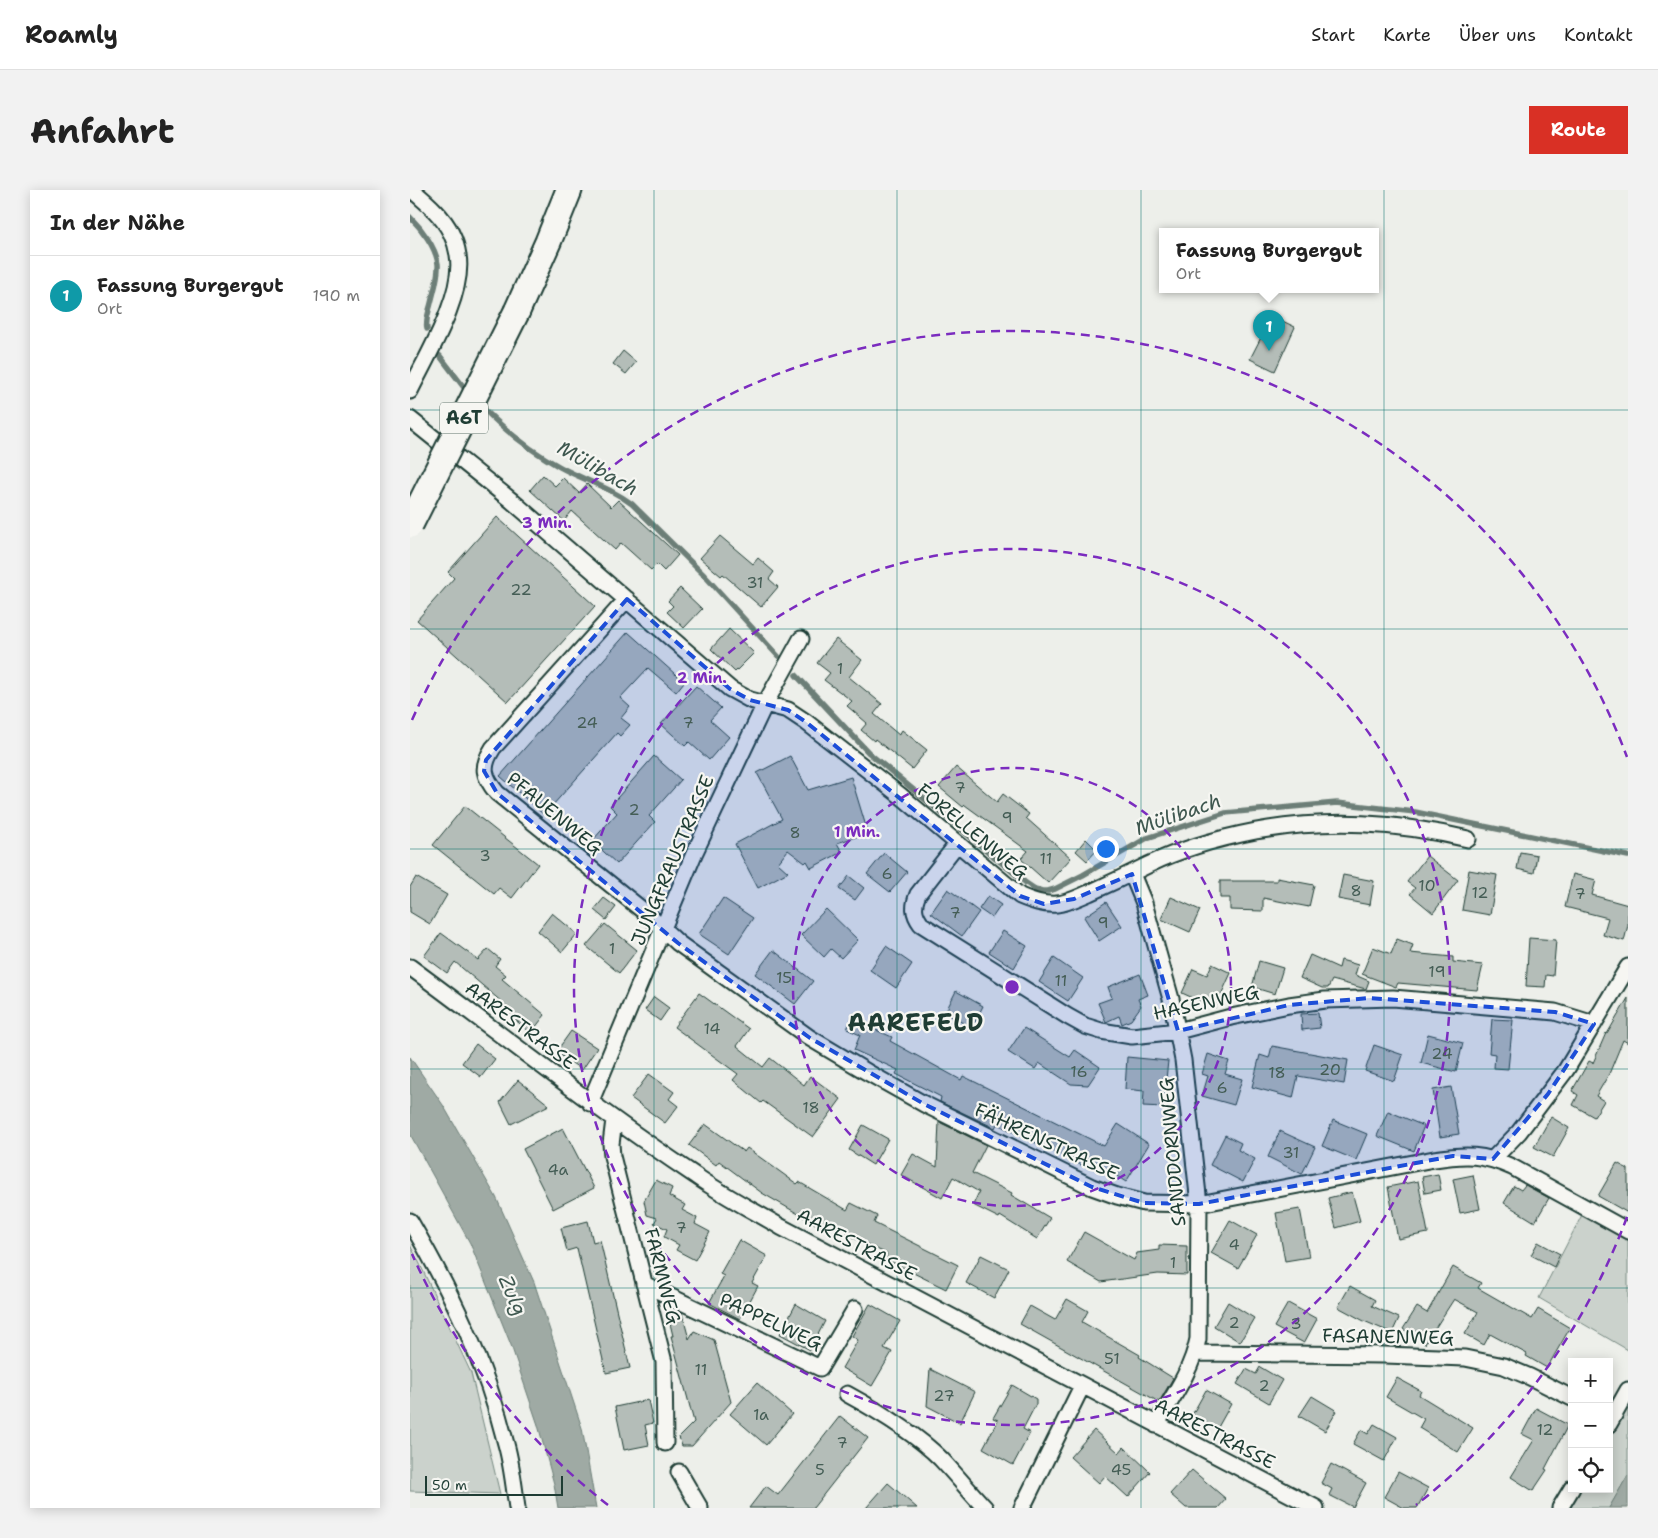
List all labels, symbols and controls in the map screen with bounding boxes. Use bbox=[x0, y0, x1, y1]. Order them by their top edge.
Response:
text: Roamly bbox=[25, 19, 118, 51]
text: Start bbox=[1311, 23, 1355, 47]
text: Karte bbox=[1383, 23, 1431, 47]
text: Über uns bbox=[1459, 23, 1536, 47]
text: Kontakt bbox=[1564, 23, 1633, 47]
button: Route bbox=[1529, 106, 1628, 154]
text: Anfahrt bbox=[30, 107, 174, 154]
text: In der Nähe bbox=[50, 209, 185, 237]
popup bbox=[1159, 228, 1379, 293]
text: Fassung Burgergut bbox=[1176, 238, 1362, 263]
text: Ort bbox=[1176, 263, 1201, 284]
text: Fassung Burgergut bbox=[97, 273, 283, 298]
text: 1 bbox=[62, 285, 70, 306]
text: 190 m bbox=[313, 285, 360, 306]
text: Ort bbox=[97, 298, 123, 319]
pin: 1 bbox=[1253, 310, 1285, 351]
road number: A6T bbox=[440, 402, 488, 434]
water label: Mülibach bbox=[553, 434, 643, 502]
text: 3 Min. bbox=[522, 513, 572, 533]
house number: 31 bbox=[746, 572, 764, 593]
house number: 22 bbox=[510, 579, 532, 600]
house number: 1 bbox=[837, 658, 843, 679]
text: 2 Min. bbox=[677, 668, 727, 688]
house number: 24 bbox=[576, 712, 598, 733]
house number: 7 bbox=[682, 712, 694, 733]
street label: PFAUENWEG bbox=[502, 766, 608, 861]
street label: JUNGFRAUSTRASSE bbox=[625, 771, 720, 949]
house number: 7 bbox=[954, 777, 966, 798]
street label: FORELLENWEG bbox=[912, 778, 1033, 885]
water label: Mülibach bbox=[1132, 787, 1224, 841]
house number: 2 bbox=[628, 799, 640, 820]
house number: 9 bbox=[1001, 807, 1013, 828]
house number: 8 bbox=[789, 822, 801, 843]
text: 1 Min. bbox=[834, 822, 880, 842]
your location bbox=[1093, 836, 1119, 862]
house number: 3 bbox=[479, 845, 491, 866]
house number: 11 bbox=[1040, 848, 1052, 869]
house number: 6 bbox=[881, 863, 893, 884]
house number: 10 bbox=[1418, 875, 1436, 896]
house number: 8 bbox=[1350, 880, 1362, 901]
house number: 12 bbox=[1471, 882, 1489, 903]
house number: 7 bbox=[1574, 883, 1586, 904]
house number: 7 bbox=[949, 902, 961, 923]
house number: 9 bbox=[1097, 912, 1109, 933]
house number: 1 bbox=[609, 938, 615, 959]
house number: 19 bbox=[1428, 961, 1446, 982]
house number: 15 bbox=[776, 967, 792, 988]
house number: 11 bbox=[1055, 970, 1067, 991]
street label: AARESTRASSE bbox=[460, 975, 581, 1075]
centre of rings bbox=[1003, 978, 1021, 996]
street label: HASENWEG bbox=[1151, 979, 1261, 1026]
district label: AAREFELD bbox=[848, 1007, 984, 1039]
house number: 14 bbox=[703, 1018, 721, 1039]
house number: 24 bbox=[1431, 1043, 1453, 1064]
house number: 20 bbox=[1319, 1059, 1341, 1080]
house number: 16 bbox=[1070, 1061, 1088, 1082]
house number: 18 bbox=[1268, 1062, 1286, 1083]
street label: SANDDORNWEG bbox=[1154, 1077, 1191, 1227]
house number: 6 bbox=[1216, 1077, 1228, 1098]
house number: 18 bbox=[802, 1097, 820, 1118]
street label: FÄHRENSTRASSE bbox=[970, 1097, 1123, 1186]
house number: 31 bbox=[1282, 1142, 1300, 1163]
house number: 4a bbox=[548, 1159, 568, 1180]
street label: AARESTRASSE bbox=[792, 1202, 921, 1287]
house number: 7 bbox=[675, 1217, 687, 1238]
street label: FARMWEG bbox=[638, 1225, 687, 1327]
house number: 4 bbox=[1228, 1234, 1240, 1255]
house number: 1 bbox=[1170, 1252, 1176, 1273]
water label: Zulg bbox=[493, 1271, 533, 1319]
street label: PAPPELWEG bbox=[715, 1287, 826, 1356]
house number: 2 bbox=[1228, 1312, 1240, 1333]
house number: 3 bbox=[1290, 1313, 1302, 1334]
street label: FASANENWEG bbox=[1322, 1323, 1454, 1350]
house number: 51 bbox=[1104, 1348, 1120, 1369]
map controls bbox=[1568, 1358, 1613, 1493]
button: + bbox=[1568, 1358, 1613, 1403]
house number: 11 bbox=[695, 1359, 707, 1380]
house number: 2 bbox=[1258, 1375, 1270, 1396]
house number: 27 bbox=[933, 1385, 955, 1406]
street label: AARESTRASSE bbox=[1150, 1392, 1280, 1475]
button: − bbox=[1568, 1403, 1613, 1448]
house number: 1a bbox=[753, 1404, 769, 1425]
house number: 12 bbox=[1536, 1419, 1554, 1440]
house number: 7 bbox=[836, 1432, 848, 1453]
button: locate bbox=[1568, 1448, 1613, 1493]
house number: 5 bbox=[815, 1459, 825, 1480]
house number: 45 bbox=[1111, 1459, 1131, 1480]
scale bar bbox=[425, 1473, 562, 1496]
text: 50 m bbox=[432, 1476, 467, 1494]

